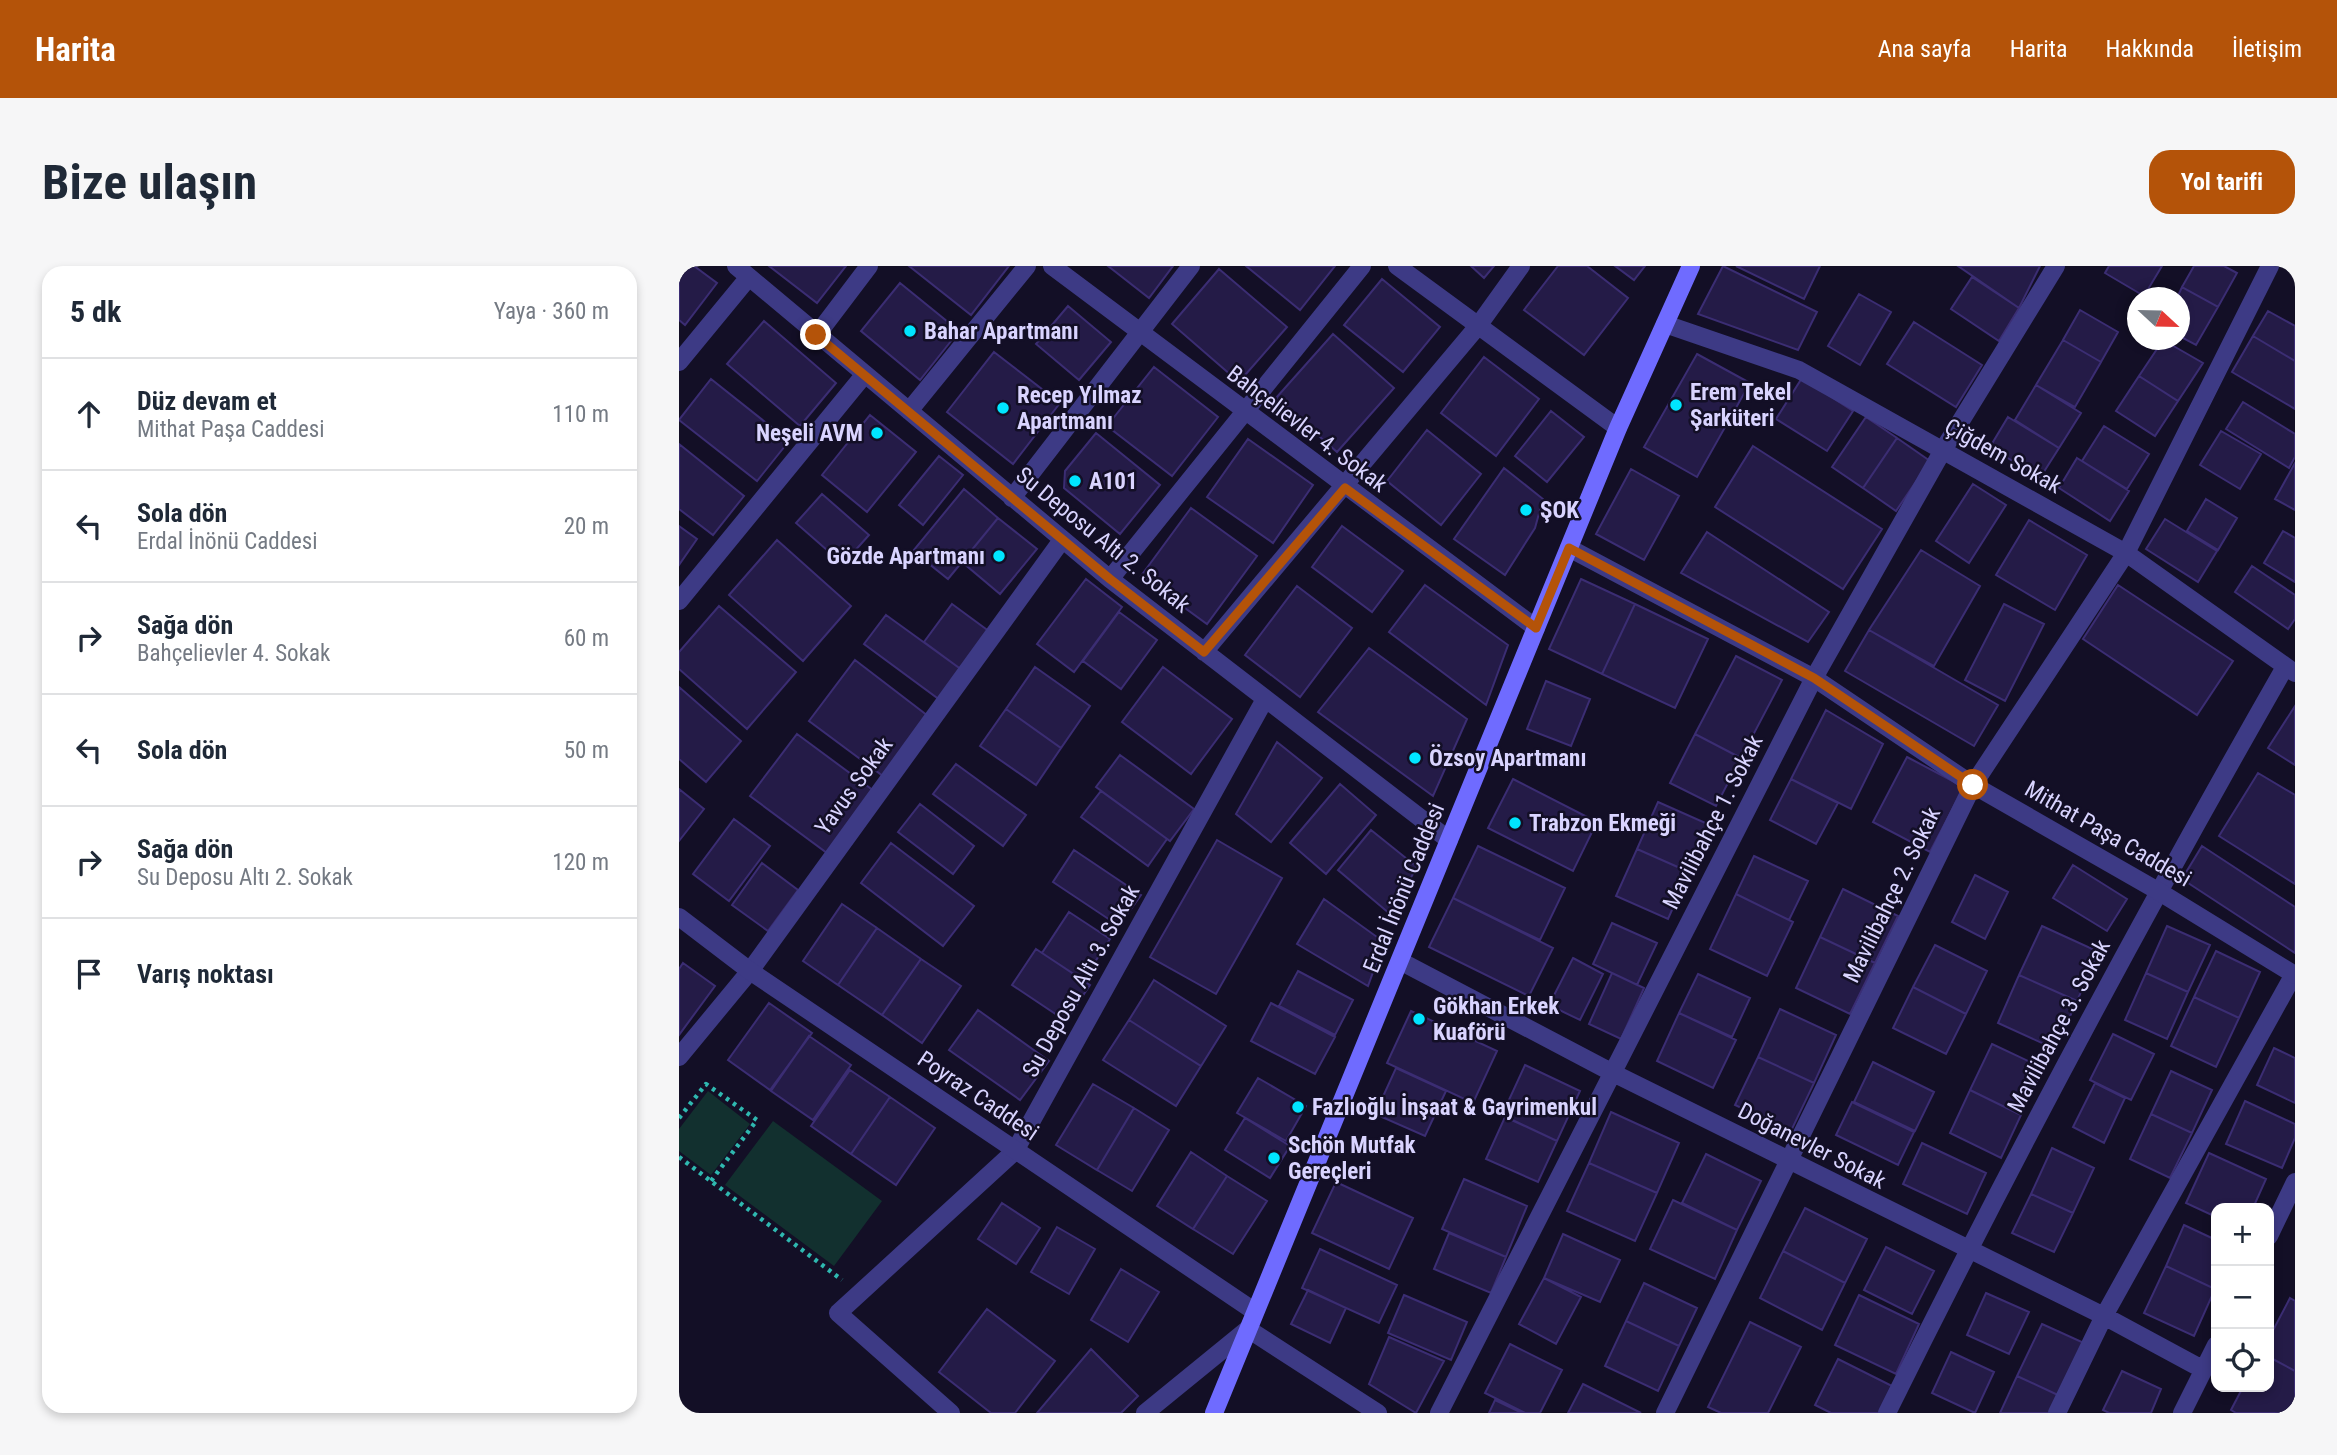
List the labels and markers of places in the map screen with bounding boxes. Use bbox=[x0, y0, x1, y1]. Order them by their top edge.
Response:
place label: Bahar Apartmanı bbox=[924, 318, 1079, 345]
marker: Bahar Apartmanı bbox=[902, 323, 918, 339]
place label: Erem Tekel Şarküteri bbox=[1690, 379, 1791, 432]
place label: Recep Yılmaz Apartmanı bbox=[1017, 382, 1142, 435]
marker: Erem Tekel Şarküteri bbox=[1668, 397, 1684, 413]
marker: Recep Yılmaz Apartmanı bbox=[995, 400, 1011, 416]
place label: Neşeli AVM bbox=[756, 420, 863, 447]
marker: Neşeli AVM bbox=[869, 425, 885, 441]
place label: A101 bbox=[1089, 468, 1138, 495]
marker: A101 bbox=[1067, 473, 1083, 489]
place label: ŞOK bbox=[1540, 497, 1579, 524]
marker: ŞOK bbox=[1518, 502, 1534, 518]
place label: Gözde Apartmanı bbox=[826, 543, 985, 570]
marker: Gözde Apartmanı bbox=[991, 548, 1007, 564]
place label: Özsoy Apartmanı bbox=[1429, 744, 1586, 772]
marker: Özsoy Apartmanı bbox=[1407, 750, 1423, 766]
place label: Trabzon Ekmeği bbox=[1529, 810, 1676, 837]
marker: Trabzon Ekmeği bbox=[1507, 815, 1523, 831]
place label: Gökhan Erkek Kuaförü bbox=[1433, 993, 1560, 1046]
marker: Gökhan Erkek Kuaförü bbox=[1411, 1011, 1427, 1027]
place label: Fazlıoğlu İnşaat & Gayrimenkul bbox=[1312, 1093, 1597, 1121]
marker: Fazlıoğlu İnşaat & Gayrimenkul bbox=[1290, 1099, 1306, 1115]
place label: Schön Mutfak Gereçleri bbox=[1288, 1132, 1417, 1185]
marker: Schön Mutfak Gereçleri bbox=[1266, 1150, 1282, 1166]

